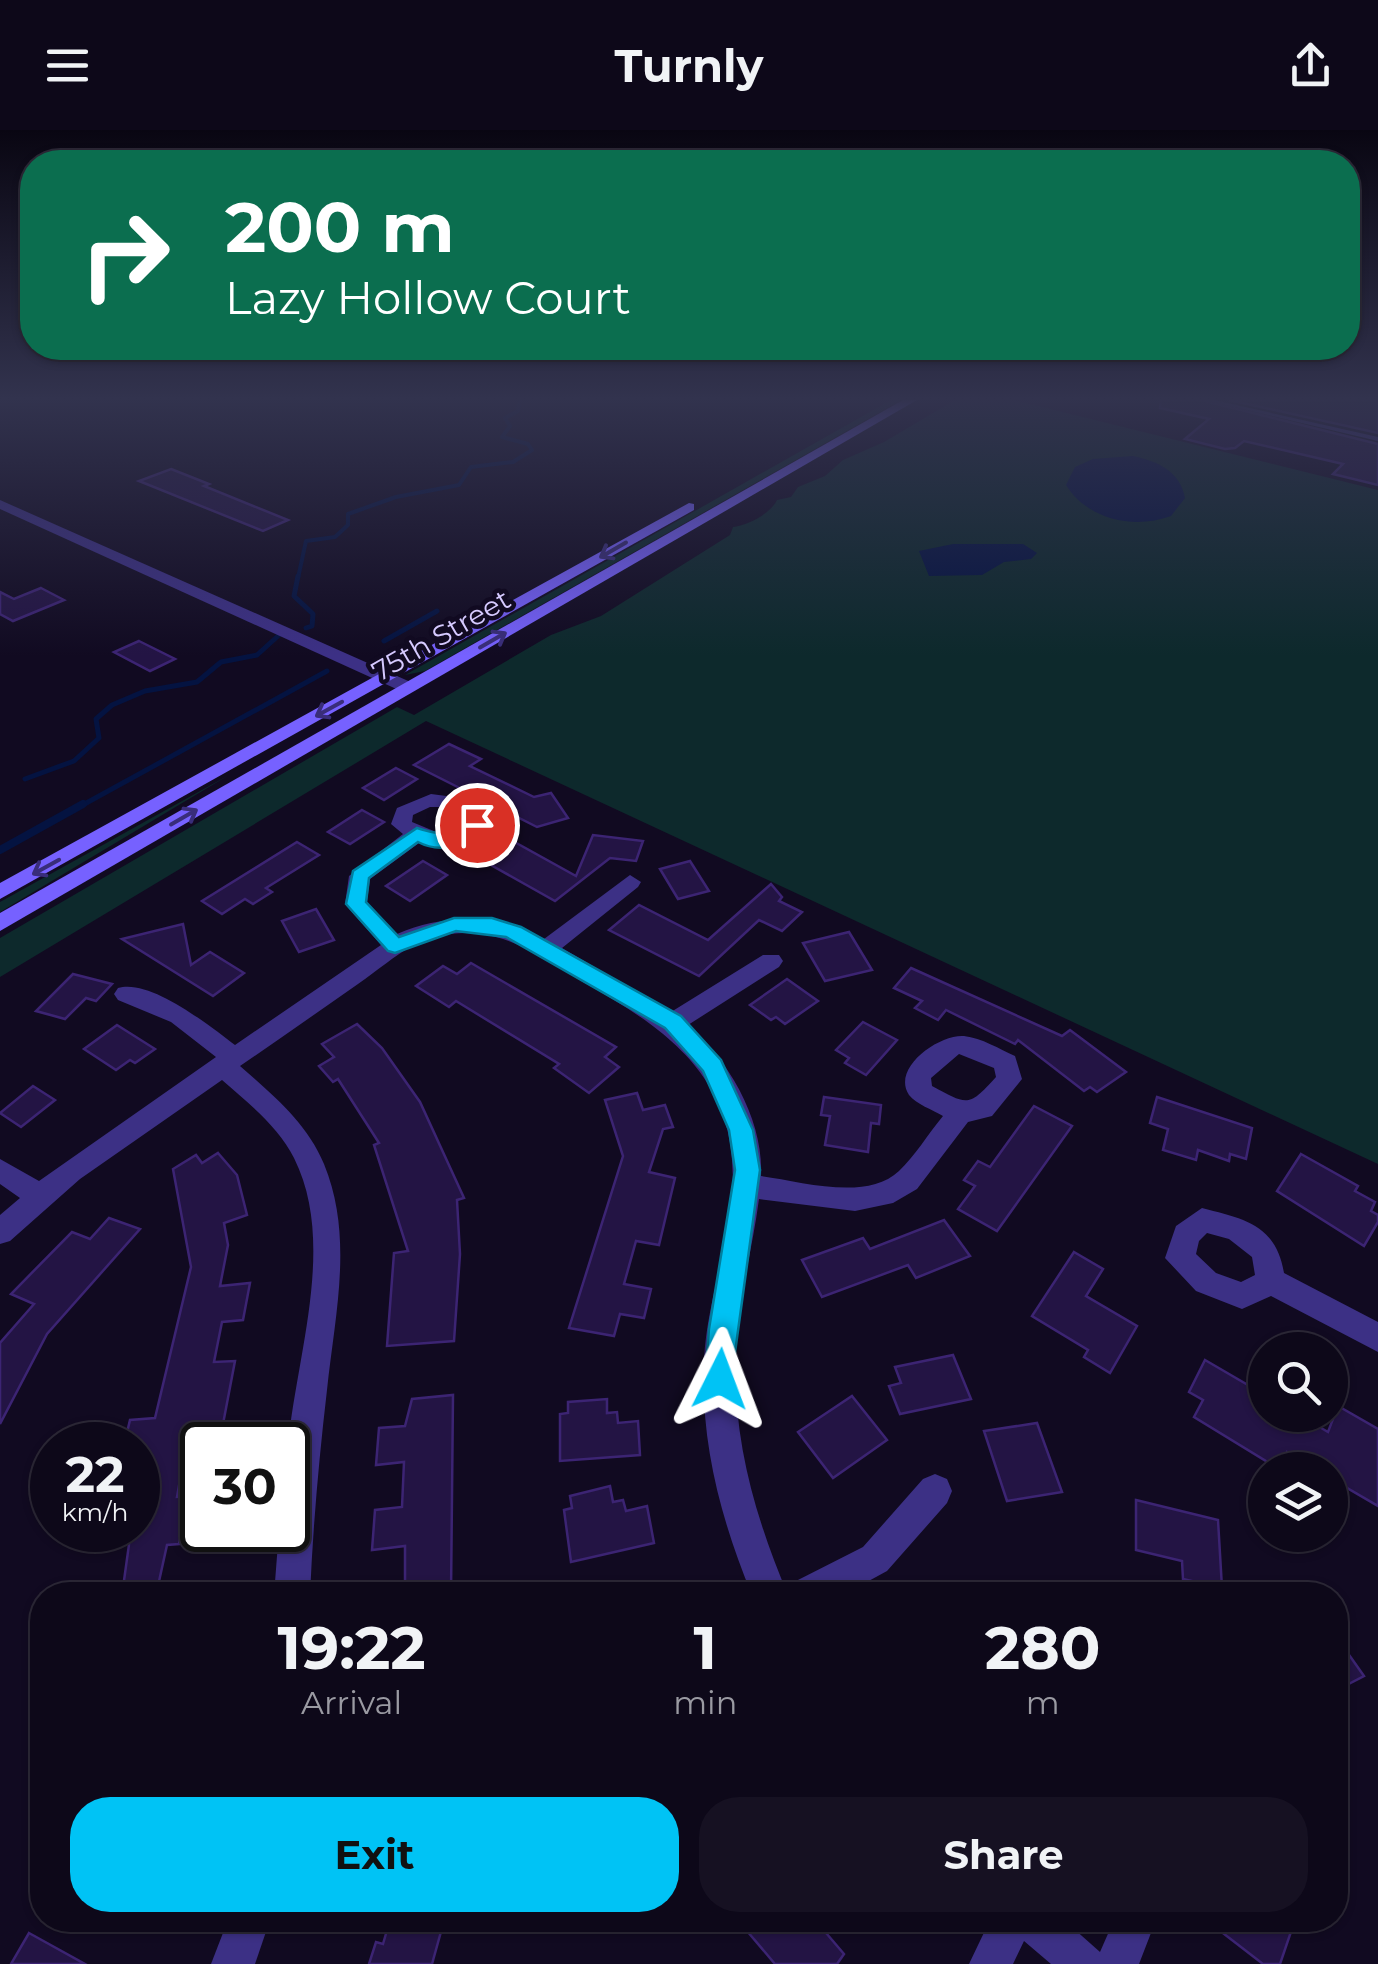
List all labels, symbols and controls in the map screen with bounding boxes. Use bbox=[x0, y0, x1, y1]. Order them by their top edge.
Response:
icon: menu bbox=[40, 38, 95, 93]
text: Turnly bbox=[615, 38, 763, 93]
icon: share bbox=[1283, 38, 1338, 93]
text: 200 m bbox=[225, 184, 455, 270]
icon: right bbox=[60, 190, 190, 320]
text: Lazy Hollow Court bbox=[225, 270, 631, 325]
one-way arrow bbox=[599, 540, 628, 560]
street label: 75th Street bbox=[366, 582, 516, 688]
one-way arrow bbox=[478, 629, 507, 649]
one-way arrow bbox=[315, 699, 345, 719]
pin bbox=[435, 783, 520, 868]
icon: arrive bbox=[450, 798, 505, 853]
one-way arrow bbox=[169, 807, 198, 827]
one-way arrow bbox=[31, 857, 61, 877]
position arrow bbox=[668, 1327, 772, 1431]
map controls bbox=[1248, 1332, 1348, 1552]
button: search bbox=[1248, 1332, 1348, 1432]
speed limit sign: 30 bbox=[180, 1422, 310, 1552]
text: 22 bbox=[66, 1444, 125, 1505]
button: layers bbox=[1248, 1452, 1348, 1552]
text: km/h bbox=[62, 1497, 128, 1527]
text: 19:22 bbox=[277, 1611, 426, 1684]
text: 1 bbox=[693, 1611, 717, 1684]
text: 280 bbox=[985, 1611, 1101, 1684]
text: Arrival bbox=[301, 1683, 402, 1722]
text: min bbox=[673, 1683, 737, 1722]
text: m bbox=[1026, 1683, 1060, 1722]
button: Exit bbox=[70, 1797, 679, 1912]
button: Share bbox=[699, 1797, 1308, 1912]

